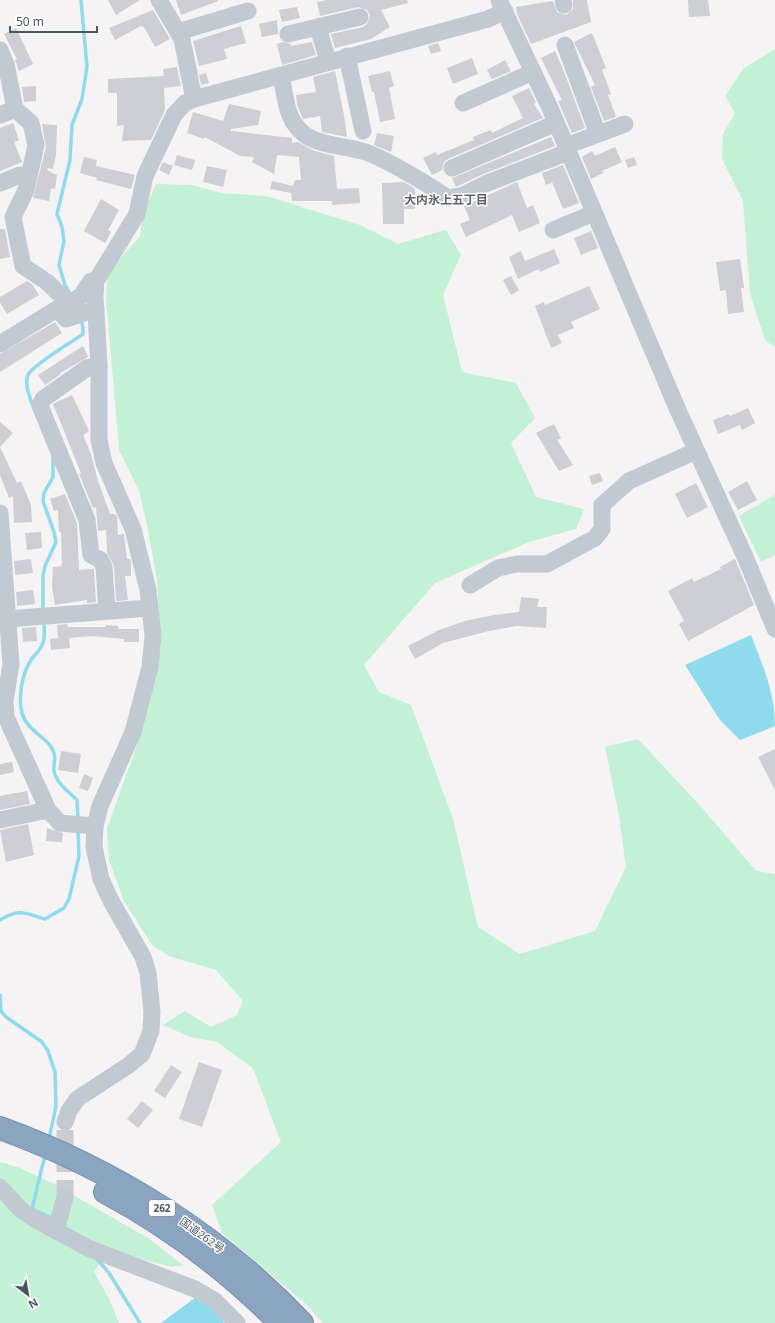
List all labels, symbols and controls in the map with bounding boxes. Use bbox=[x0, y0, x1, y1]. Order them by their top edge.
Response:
scale bar bbox=[10, 8, 97, 34]
text: 50 m bbox=[16, 13, 44, 30]
district label: 大内氷上五丁目 bbox=[404, 191, 488, 208]
road number: 262 bbox=[149, 1200, 175, 1216]
street label: 国道262号 bbox=[177, 1213, 228, 1256]
north arrow bbox=[8, 1275, 48, 1315]
text: N bbox=[26, 1295, 41, 1313]

